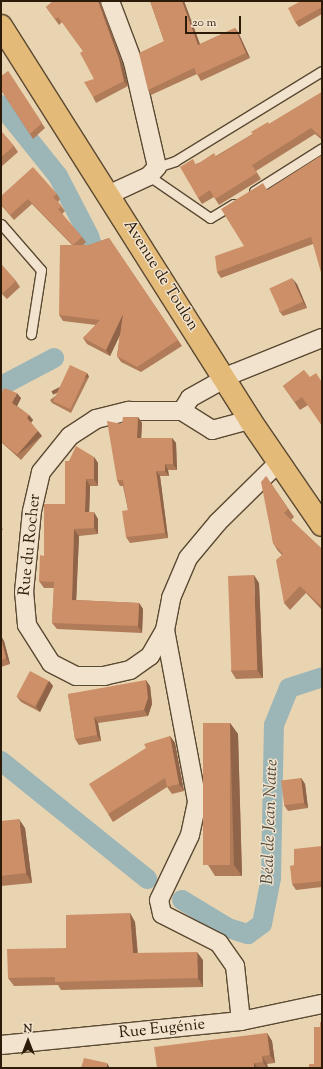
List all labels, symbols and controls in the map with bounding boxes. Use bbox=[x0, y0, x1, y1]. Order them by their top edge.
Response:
scale bar bbox=[187, 8, 243, 34]
text: 20 m bbox=[192, 14, 216, 32]
street label: Avenue de Toulon bbox=[118, 217, 202, 335]
street label: Rue du Rocher bbox=[16, 493, 46, 597]
water label: Béal de Jean Natte bbox=[259, 759, 283, 885]
street label: Rue Eugénie bbox=[118, 1016, 206, 1044]
north arrow bbox=[8, 1021, 48, 1061]
text: N bbox=[24, 1021, 32, 1037]

